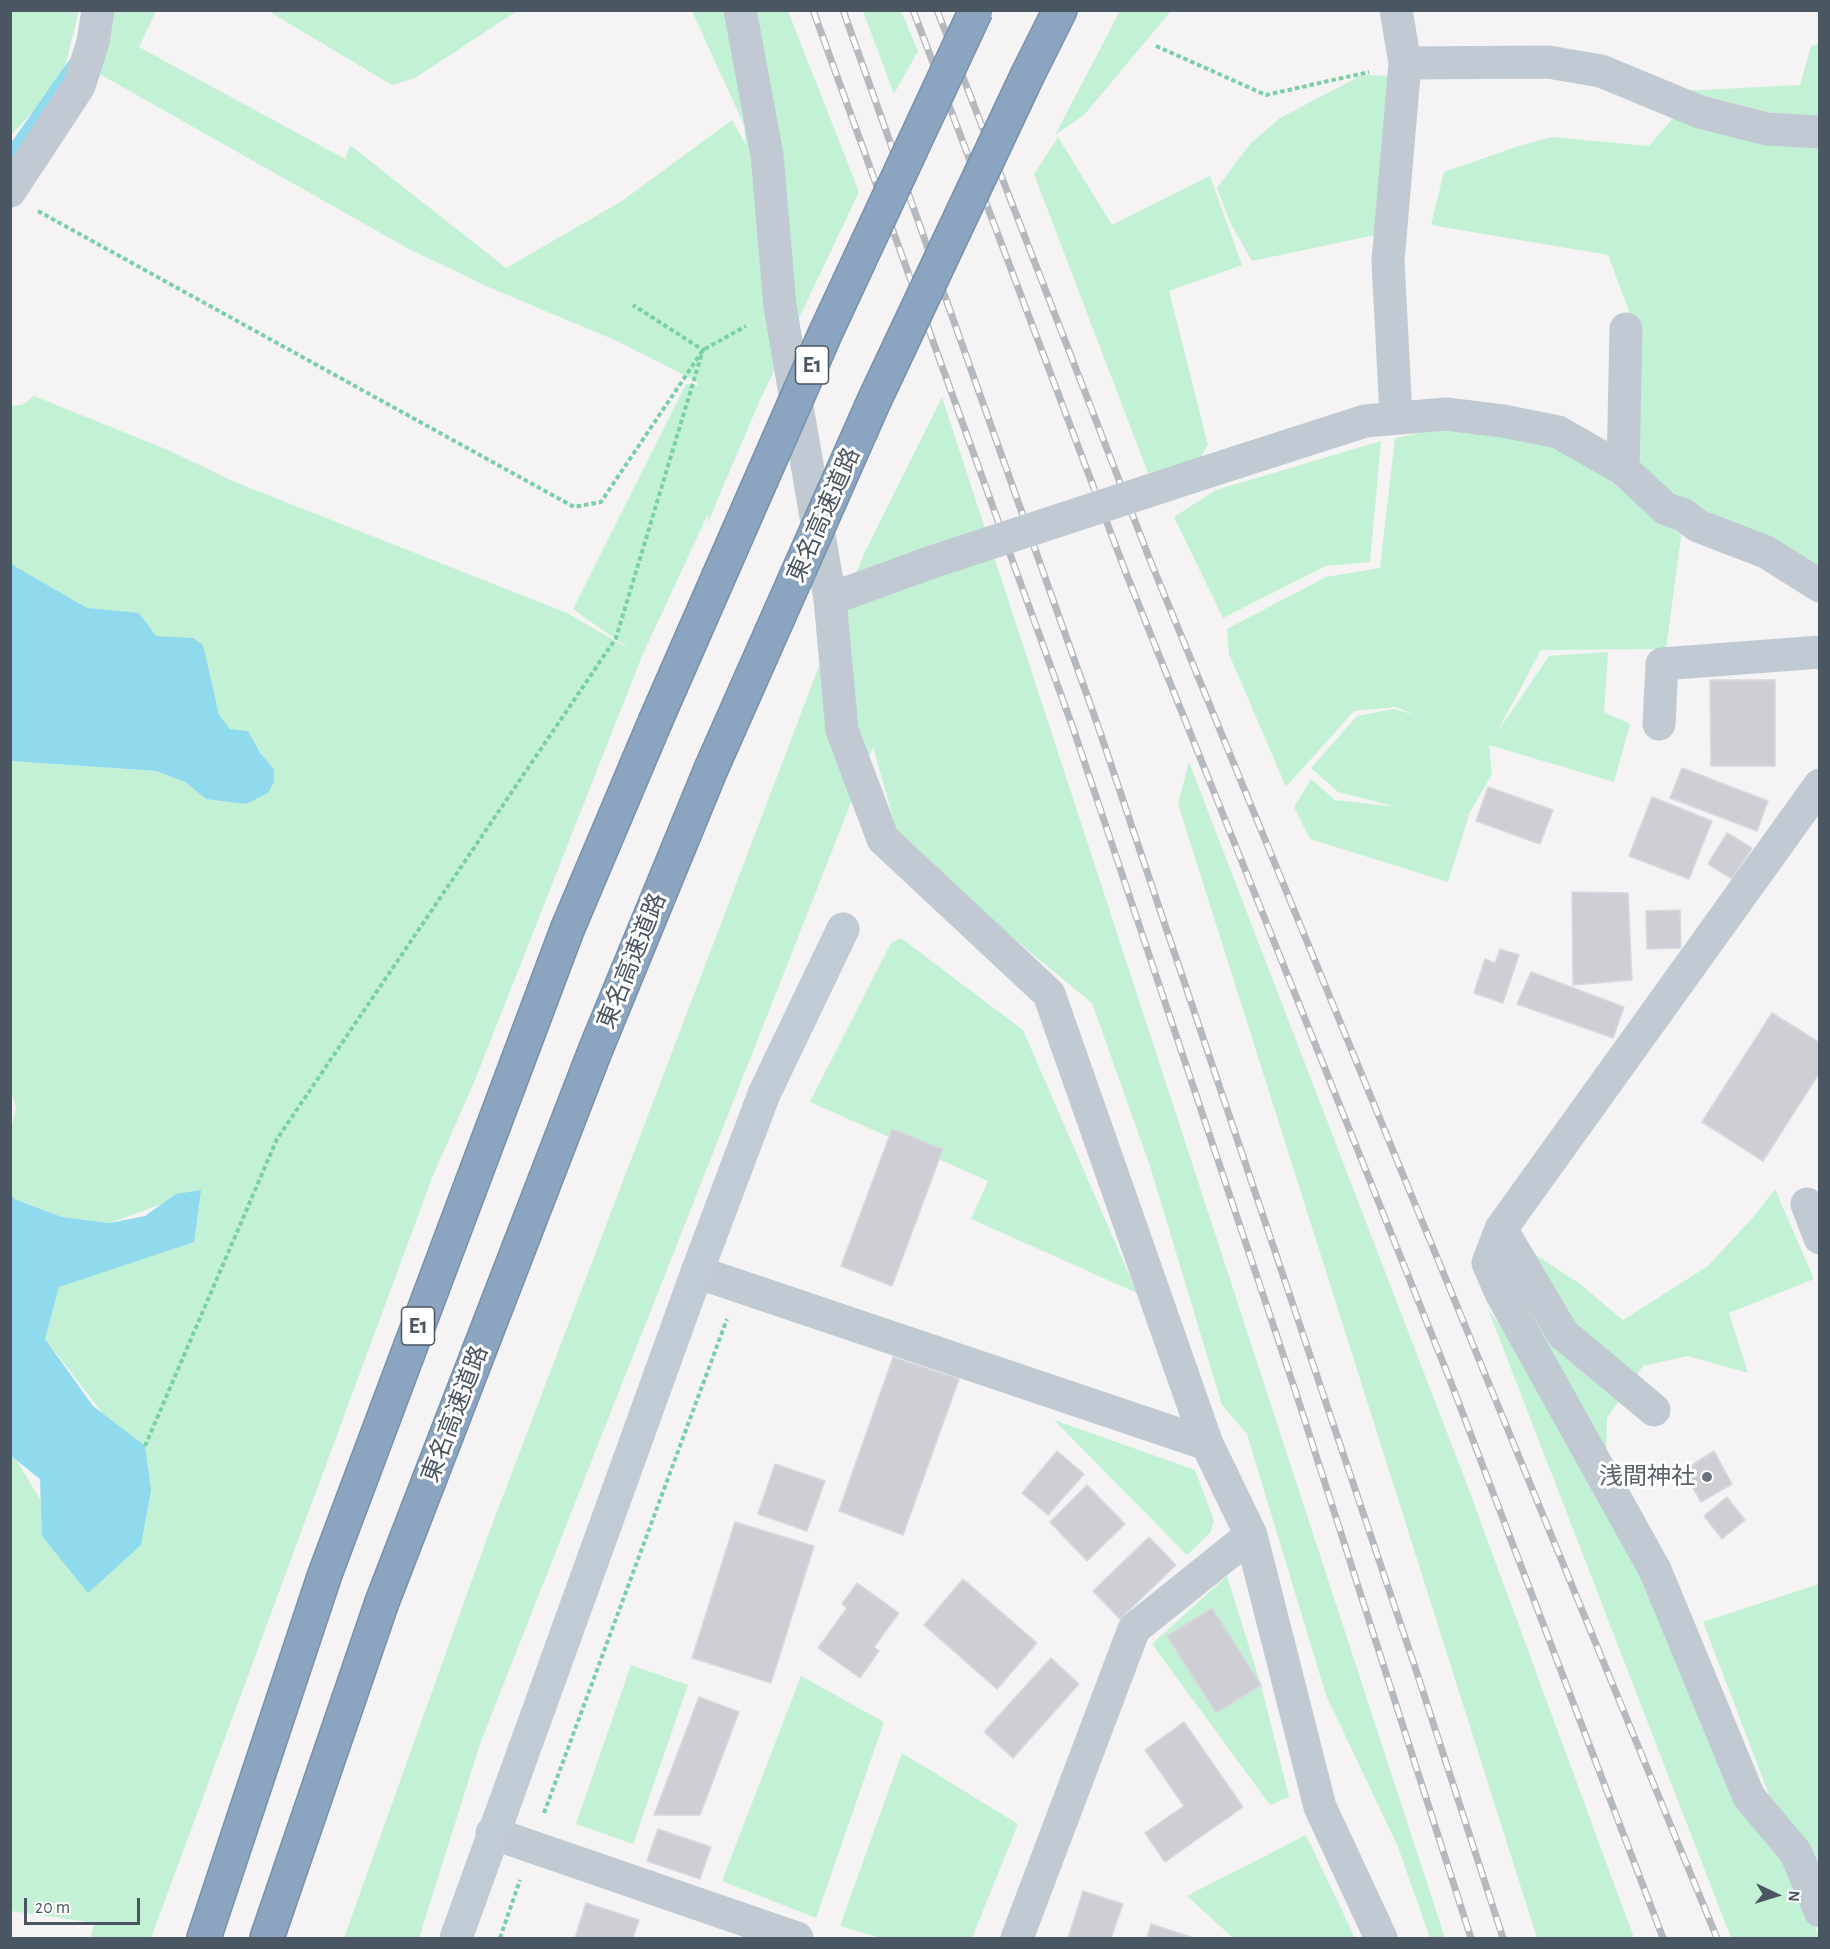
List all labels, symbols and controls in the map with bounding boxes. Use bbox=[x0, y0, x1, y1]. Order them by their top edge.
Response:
road number: E1 bbox=[796, 346, 828, 384]
street label: 東名高速道路 bbox=[782, 443, 866, 587]
street label: 東名高速道路 bbox=[592, 889, 672, 1033]
road number: E1 bbox=[402, 1307, 434, 1345]
street label: 東名高速道路 bbox=[416, 1342, 494, 1486]
place label: 浅間神社 bbox=[1599, 1463, 1695, 1491]
marker: 浅間神社 bbox=[1700, 1470, 1714, 1484]
north arrow bbox=[1746, 1865, 1806, 1925]
scale bar bbox=[27, 1886, 142, 1924]
text: N bbox=[1786, 1890, 1802, 1902]
text: 20 m bbox=[35, 1899, 70, 1917]

